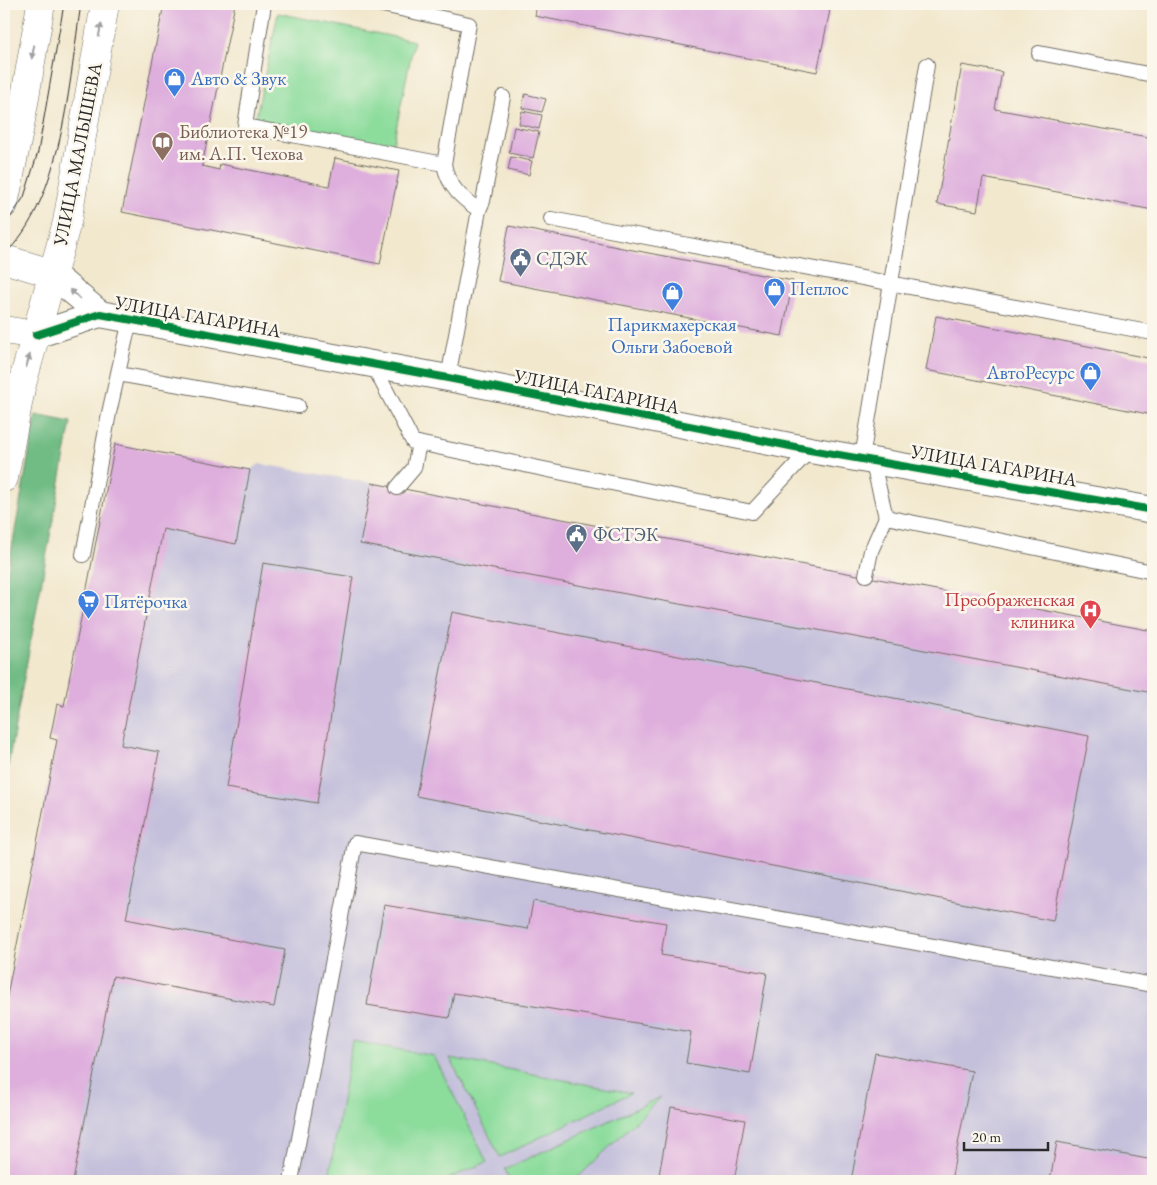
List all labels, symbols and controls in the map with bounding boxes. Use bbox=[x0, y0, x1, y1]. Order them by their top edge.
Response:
one-way arrow bbox=[97, 22, 105, 38]
one-way arrow bbox=[28, 44, 36, 60]
street label: УЛИЦА МАЛЫШЕВА bbox=[47, 59, 108, 249]
shop icon: Авто & Звук bbox=[163, 66, 187, 97]
place label: Авто & Звук bbox=[190, 66, 286, 91]
place label: Библиотека №19 им. А.П. Чехова bbox=[179, 119, 307, 166]
library icon: Библиотека №19 им. А.П. Чехова bbox=[151, 130, 175, 161]
public building icon: СДЭК bbox=[508, 246, 532, 277]
place label: СДЭК bbox=[536, 246, 588, 271]
shop icon: Пеплос bbox=[762, 276, 786, 307]
place label: Пеплос bbox=[790, 276, 849, 301]
shop icon: Парикмахерская Ольги Забоевой bbox=[660, 281, 684, 312]
one-way arrow bbox=[69, 288, 82, 299]
street label: УЛИЦА ГАГАРИНА bbox=[112, 289, 284, 344]
place label: Парикмахерская Ольги Забоевой bbox=[607, 312, 737, 359]
one-way arrow bbox=[25, 354, 33, 369]
place label: АвтоРесурс bbox=[986, 360, 1075, 385]
shop icon: АвтоРесурс bbox=[1079, 360, 1103, 391]
street label: УЛИЦА ГАГАРИНА bbox=[511, 363, 683, 420]
street label: УЛИЦА ГАГАРИНА bbox=[908, 438, 1080, 493]
public building icon: ФСТЭК bbox=[565, 522, 589, 553]
place label: ФСТЭК bbox=[593, 522, 659, 547]
place label: Преображенская клиника bbox=[944, 587, 1075, 634]
supermarket icon: Пятёрочка bbox=[76, 589, 100, 620]
place label: Пятёрочка bbox=[104, 589, 188, 614]
hospital icon: Преображенская клиника bbox=[1079, 598, 1103, 629]
scale bar bbox=[964, 1120, 1048, 1152]
text: 20 m bbox=[972, 1127, 1001, 1146]

